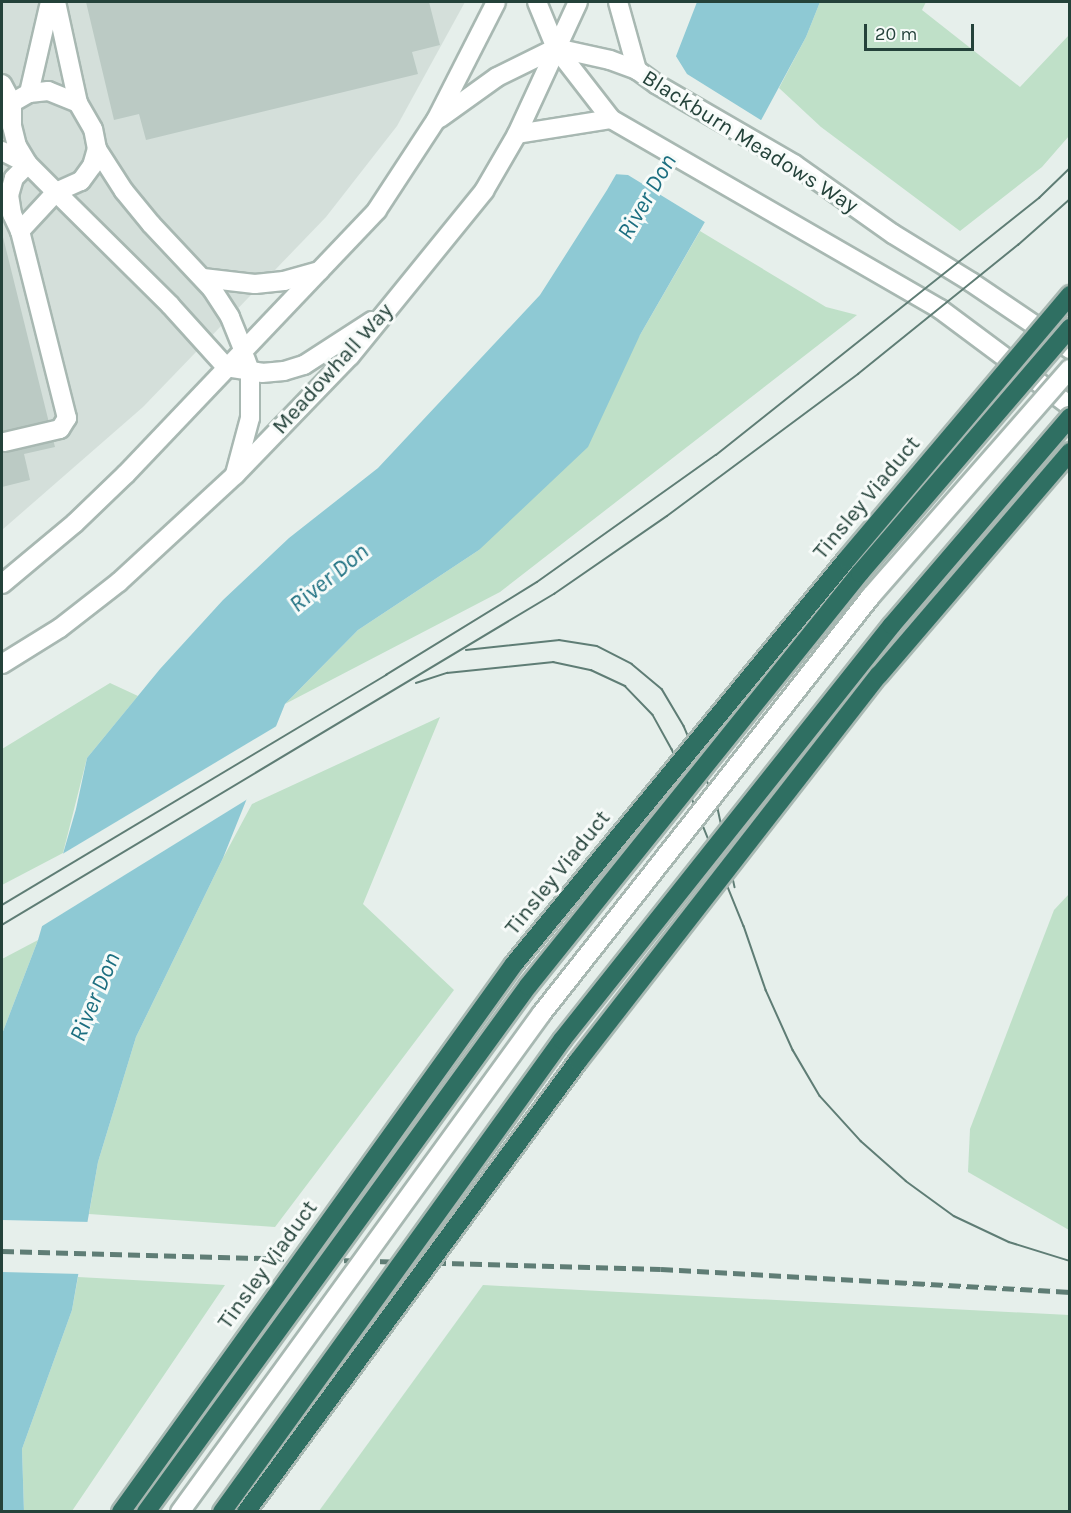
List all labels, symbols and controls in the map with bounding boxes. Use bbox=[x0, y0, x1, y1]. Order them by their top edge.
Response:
scale bar bbox=[867, 12, 976, 50]
text: 20 m bbox=[875, 23, 917, 45]
street label: Blackburn Meadows Way bbox=[637, 65, 863, 219]
water label: River Don bbox=[611, 149, 683, 245]
street label: Meadowhall Way bbox=[267, 298, 399, 440]
street label: Tinsley Viaduct bbox=[808, 431, 926, 565]
water label: River Don bbox=[283, 537, 375, 619]
street label: Tinsley Viaduct bbox=[500, 805, 616, 941]
water label: River Don bbox=[63, 948, 127, 1046]
street label: Tinsley Viaduct bbox=[213, 1196, 323, 1334]

